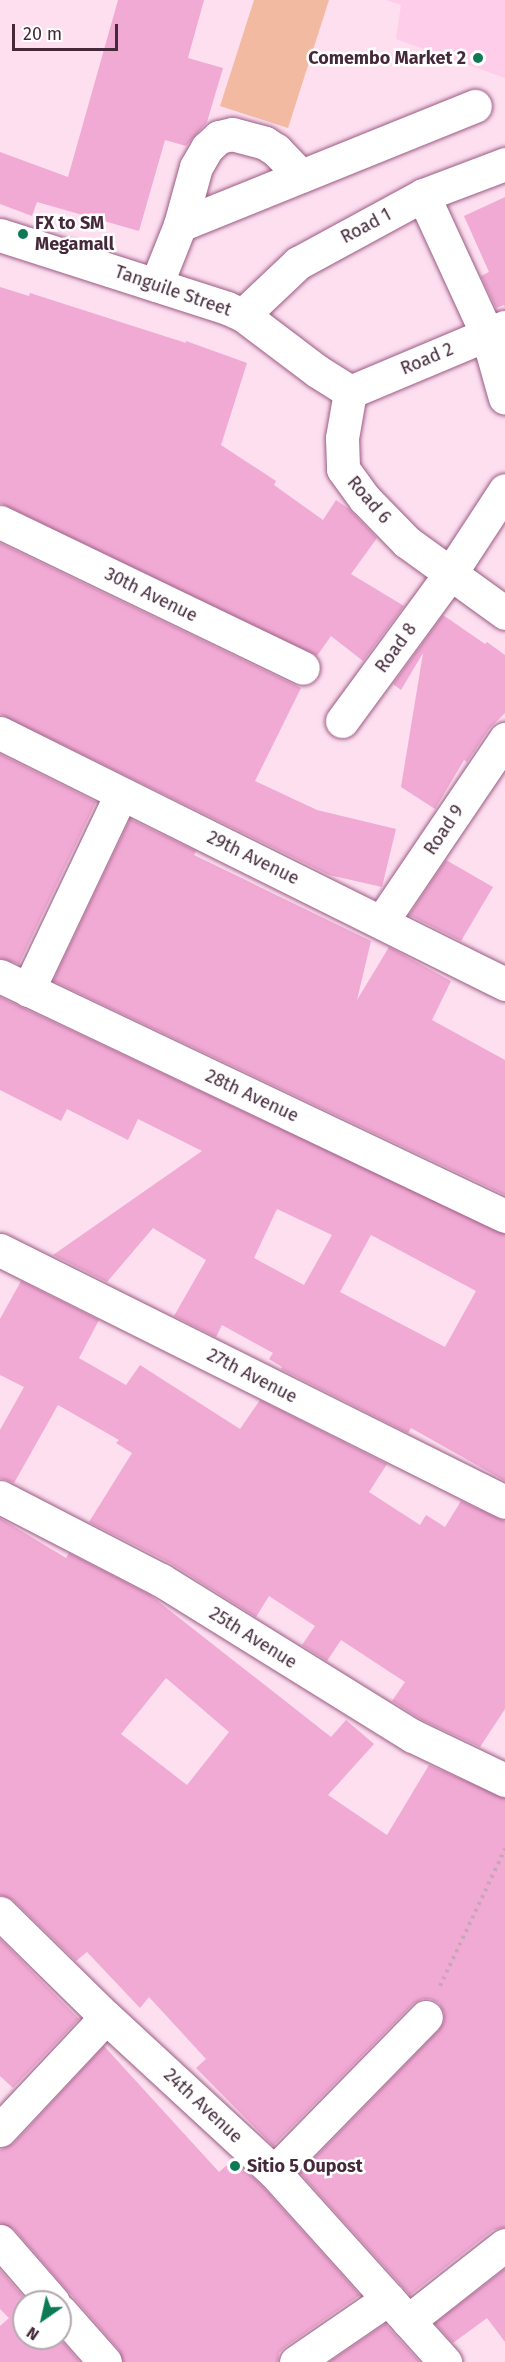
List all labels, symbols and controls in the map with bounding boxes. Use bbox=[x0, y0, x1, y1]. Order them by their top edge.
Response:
scale bar bbox=[15, 12, 122, 50]
text: 20 m bbox=[23, 23, 62, 45]
place label: Comembo Market 2 bbox=[308, 47, 466, 69]
marker: Comembo Market 2 bbox=[471, 51, 485, 65]
street label: Road 1 bbox=[337, 204, 395, 248]
place label: FX to SM Megamall bbox=[35, 213, 114, 256]
marker: FX to SM Megamall bbox=[16, 227, 30, 241]
street label: Tanguile Street bbox=[112, 261, 234, 321]
street label: Road 2 bbox=[397, 338, 457, 380]
street label: Road 6 bbox=[343, 472, 395, 528]
street label: 30th Avenue bbox=[101, 563, 201, 627]
street label: Road 8 bbox=[371, 619, 421, 677]
street label: Road 9 bbox=[419, 801, 469, 859]
street label: 29th Avenue bbox=[203, 826, 303, 890]
street label: 28th Avenue bbox=[202, 1065, 302, 1127]
street label: 27th Avenue bbox=[203, 1344, 301, 1408]
street label: 25th Avenue bbox=[205, 1603, 301, 1673]
street label: 24th Avenue bbox=[159, 2064, 247, 2148]
place label: Sitio 5 Oupost bbox=[247, 2155, 363, 2177]
marker: Sitio 5 Oupost bbox=[228, 2159, 242, 2173]
north arrow bbox=[12, 2290, 72, 2350]
text: N bbox=[23, 2323, 42, 2345]

